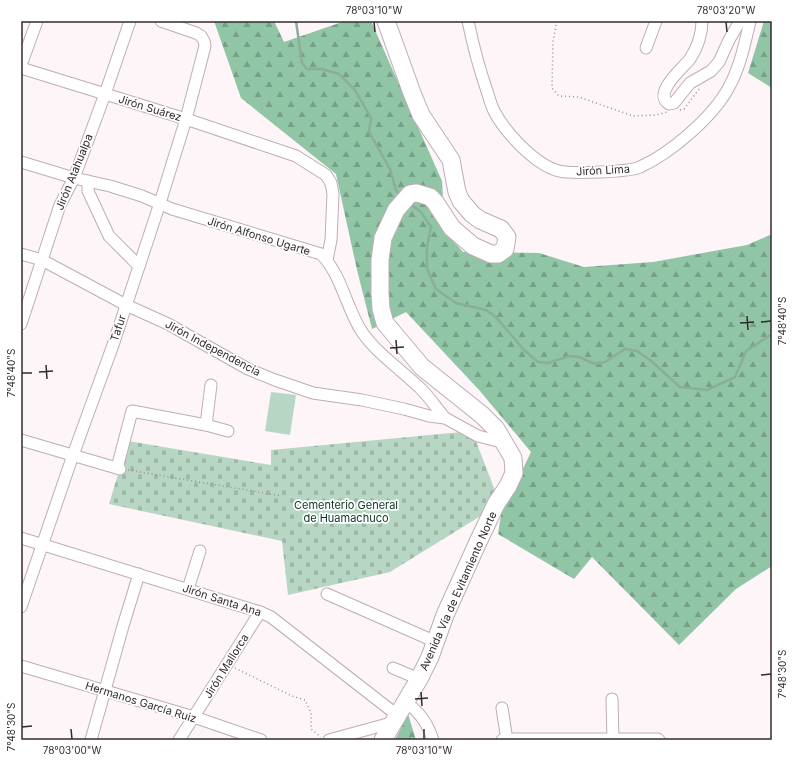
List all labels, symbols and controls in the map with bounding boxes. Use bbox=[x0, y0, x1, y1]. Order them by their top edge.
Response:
text: 78°03'10"W bbox=[346, 4, 402, 16]
text: 78°03'20"W bbox=[697, 4, 755, 16]
street label: Jirón Suárez bbox=[117, 92, 183, 124]
street label: Jirón Atahualpa bbox=[52, 132, 96, 212]
street label: Jirón Lima bbox=[576, 162, 630, 178]
street label: Jirón Alfonso Ugarte bbox=[206, 214, 312, 258]
text: 7°48'40"S bbox=[776, 297, 788, 345]
street label: Tafur bbox=[107, 313, 129, 343]
street label: Jirón Independencia bbox=[163, 317, 263, 379]
text: 7°48'40"S bbox=[5, 349, 17, 397]
park label: Cementerio General de Huamachuco bbox=[294, 498, 398, 525]
street label: Avenida Vía de Evitamiento Norte bbox=[416, 509, 500, 673]
street label: Jirón Santa Ana bbox=[181, 581, 263, 619]
street label: Jirón Mallorca bbox=[201, 631, 251, 701]
text: 7°48'30"S bbox=[776, 650, 788, 698]
street label: Hermanos García Ruiz bbox=[84, 678, 198, 726]
text: 7°48'30"S bbox=[5, 703, 17, 751]
text: 78°03'00"W bbox=[43, 744, 102, 756]
text: 78°03'10"W bbox=[396, 744, 452, 756]

